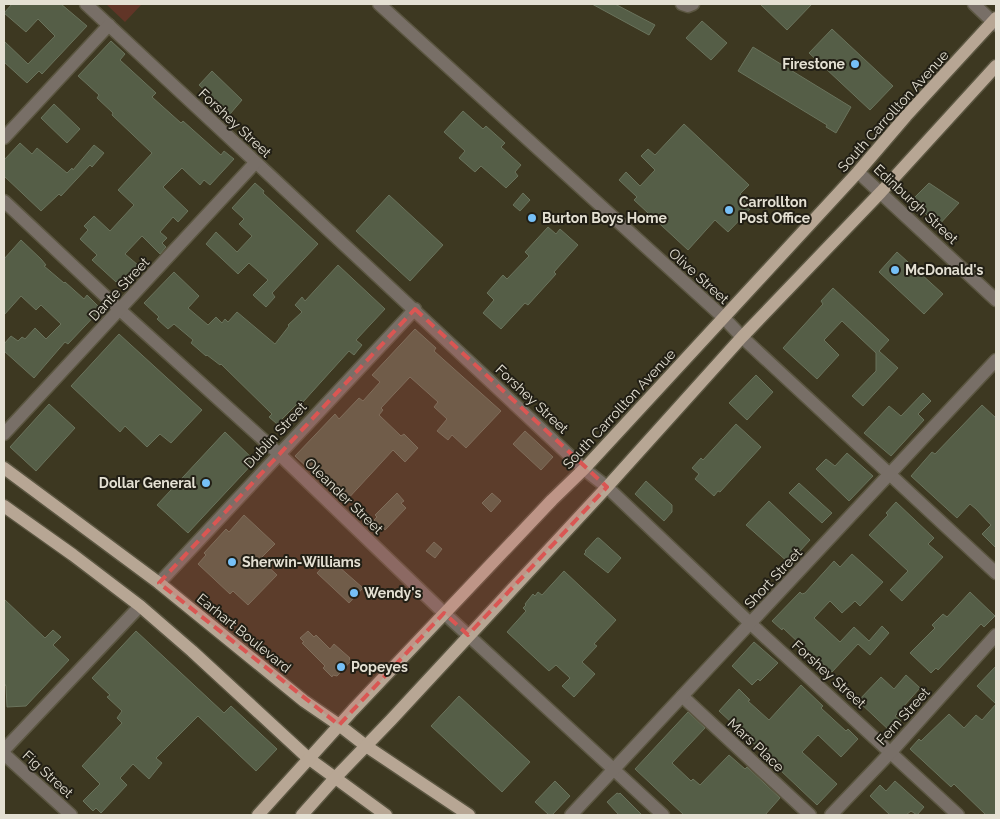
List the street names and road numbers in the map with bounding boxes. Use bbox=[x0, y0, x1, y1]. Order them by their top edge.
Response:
street label: South Carrollton Avenue bbox=[834, 47, 952, 175]
street label: Forshey Street bbox=[195, 85, 275, 161]
street label: Edinburgh Street bbox=[871, 161, 962, 247]
street label: Olive Street bbox=[666, 245, 733, 307]
street label: Dante Street bbox=[86, 254, 153, 324]
street label: South Carrollton Avenue bbox=[559, 346, 679, 472]
street label: Forshey Street bbox=[492, 361, 572, 437]
street label: Dublin Street bbox=[240, 398, 310, 471]
street label: Oleander Street bbox=[302, 455, 387, 537]
street label: Short Street bbox=[741, 544, 805, 612]
street label: Earhart Boulevard bbox=[194, 590, 294, 676]
street label: Forshey Street bbox=[789, 637, 869, 711]
street label: Fern Street bbox=[873, 684, 933, 748]
street label: Mars Place bbox=[725, 715, 787, 775]
street label: Fig Street bbox=[19, 747, 77, 801]

